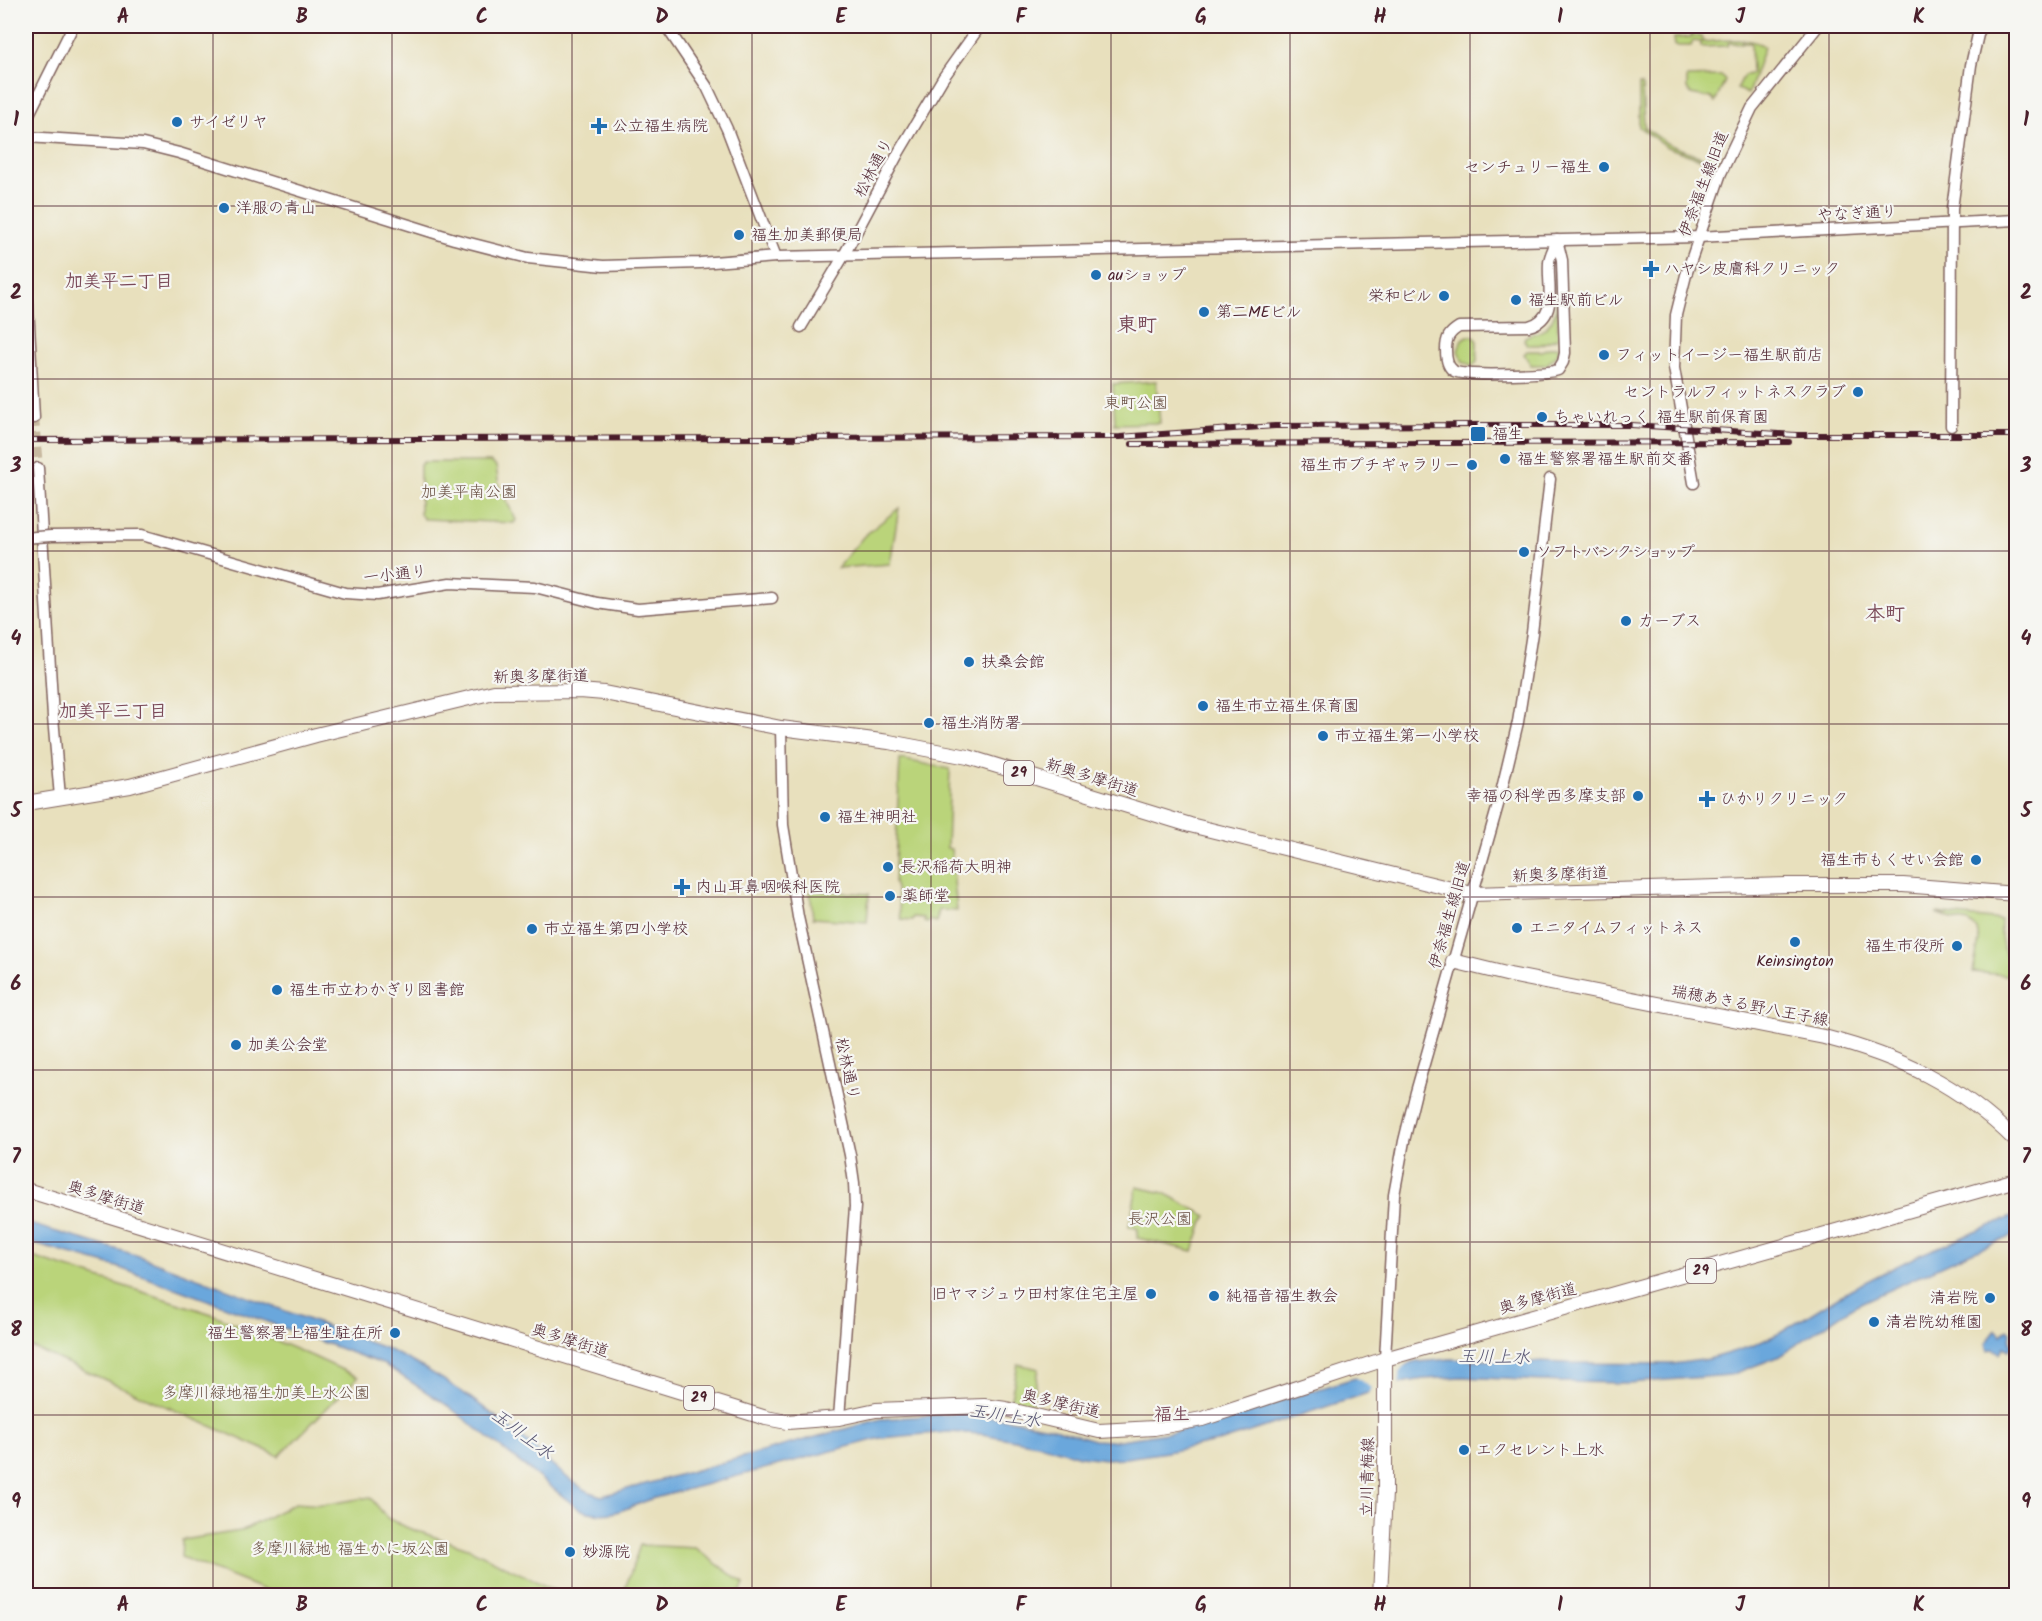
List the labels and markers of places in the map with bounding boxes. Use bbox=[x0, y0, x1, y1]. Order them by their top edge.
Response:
place label: サイゼリヤ bbox=[189, 110, 268, 135]
place label: 公立福生病院 bbox=[612, 114, 708, 139]
marker: サイゼリヤ bbox=[170, 115, 184, 129]
marker: 公立福生病院 bbox=[590, 117, 608, 135]
place label: センチュリー福生 bbox=[1464, 155, 1592, 180]
marker: センチュリー福生 bbox=[1597, 160, 1611, 174]
place label: 洋服の青山 bbox=[236, 196, 316, 221]
marker: 洋服の青山 bbox=[217, 201, 231, 215]
place label: 福生加美郵便局 bbox=[751, 223, 863, 248]
marker: 福生加美郵便局 bbox=[732, 228, 746, 242]
place label: ハヤシ皮膚科クリニック bbox=[1664, 257, 1840, 282]
marker: ハヤシ皮膚科クリニック bbox=[1642, 260, 1660, 278]
place label: auショップ bbox=[1108, 263, 1187, 288]
marker: auショップ bbox=[1089, 268, 1103, 282]
place label: 栄和ビル bbox=[1368, 284, 1432, 309]
place label: 福生駅前ビル bbox=[1528, 288, 1624, 313]
marker: 栄和ビル bbox=[1437, 289, 1451, 303]
marker: 福生駅前ビル bbox=[1509, 293, 1523, 307]
place label: 第二MEビル bbox=[1216, 300, 1302, 325]
marker: 第二MEビル bbox=[1197, 305, 1211, 319]
place label: フィットイージー福生駅前店 bbox=[1616, 343, 1823, 368]
marker: フィットイージー福生駅前店 bbox=[1597, 348, 1611, 362]
place label: セントラルフィットネスクラブ bbox=[1623, 380, 1846, 405]
marker: セントラルフィットネスクラブ bbox=[1851, 385, 1865, 399]
place label: ちゃいれっく 福生駅前保育園 bbox=[1554, 405, 1768, 430]
marker: ちゃいれっく 福生駅前保育園 bbox=[1535, 410, 1549, 424]
place label: 福生 bbox=[1492, 422, 1524, 447]
marker: 福生 bbox=[1469, 425, 1487, 443]
place label: 福生警察署福生駅前交番 bbox=[1517, 447, 1693, 472]
marker: 福生警察署福生駅前交番 bbox=[1498, 452, 1512, 466]
place label: 福生市プチギャラリー bbox=[1300, 453, 1460, 478]
marker: 福生市プチギャラリー bbox=[1465, 458, 1479, 472]
place label: ソフトバンクショップ bbox=[1536, 540, 1695, 565]
marker: ソフトバンクショップ bbox=[1517, 545, 1531, 559]
place label: カーブス bbox=[1638, 609, 1701, 634]
marker: カーブス bbox=[1619, 614, 1633, 628]
place label: 扶桑会館 bbox=[981, 650, 1045, 675]
marker: 扶桑会館 bbox=[962, 655, 976, 669]
place label: 福生市立福生保育園 bbox=[1215, 694, 1359, 719]
marker: 福生市立福生保育園 bbox=[1196, 699, 1210, 713]
place label: 福生消防署 bbox=[941, 711, 1021, 736]
marker: 福生消防署 bbox=[922, 716, 936, 730]
place label: 市立福生第一小学校 bbox=[1335, 724, 1479, 749]
marker: 市立福生第一小学校 bbox=[1316, 729, 1330, 743]
place label: 幸福の科学西多摩支部 bbox=[1466, 784, 1626, 809]
place label: ひかりクリニック bbox=[1720, 787, 1848, 812]
marker: 幸福の科学西多摩支部 bbox=[1631, 789, 1645, 803]
marker: ひかりクリニック bbox=[1698, 790, 1716, 808]
place label: 福生神明社 bbox=[837, 805, 917, 830]
marker: 福生神明社 bbox=[818, 810, 832, 824]
place label: 福生市もくせい会館 bbox=[1820, 848, 1964, 873]
marker: 福生市もくせい会館 bbox=[1969, 853, 1983, 867]
place label: 長沢稲荷大明神 bbox=[900, 855, 1012, 880]
marker: 長沢稲荷大明神 bbox=[881, 860, 895, 874]
place label: 内山耳鼻咽喉科医院 bbox=[696, 875, 840, 900]
marker: 内山耳鼻咽喉科医院 bbox=[673, 878, 691, 896]
place label: 薬師堂 bbox=[902, 884, 950, 909]
marker: 薬師堂 bbox=[883, 889, 897, 903]
place label: エニタイムフィットネス bbox=[1529, 916, 1703, 941]
place label: 市立福生第四小学校 bbox=[544, 917, 688, 942]
marker: エニタイムフィットネス bbox=[1510, 921, 1524, 935]
marker: 市立福生第四小学校 bbox=[525, 922, 539, 936]
place label: 福生市役所 bbox=[1865, 934, 1945, 959]
marker: Keinsington bbox=[1788, 935, 1802, 949]
marker: 福生市役所 bbox=[1950, 939, 1964, 953]
place label: Keinsington bbox=[1756, 949, 1834, 974]
place label: 福生市立わかぎり図書館 bbox=[289, 978, 465, 1003]
marker: 福生市立わかぎり図書館 bbox=[270, 983, 284, 997]
place label: 加美公会堂 bbox=[248, 1033, 328, 1058]
marker: 加美公会堂 bbox=[229, 1038, 243, 1052]
place label: 旧ヤマジュウ田村家住宅主屋 bbox=[931, 1282, 1139, 1307]
place label: 純福音福生教会 bbox=[1226, 1284, 1338, 1309]
place label: 清岩院 bbox=[1930, 1286, 1978, 1311]
marker: 旧ヤマジュウ田村家住宅主屋 bbox=[1144, 1287, 1158, 1301]
marker: 純福音福生教会 bbox=[1207, 1289, 1221, 1303]
marker: 清岩院 bbox=[1983, 1291, 1997, 1305]
place label: 清岩院幼稚園 bbox=[1886, 1310, 1982, 1335]
marker: 清岩院幼稚園 bbox=[1867, 1315, 1881, 1329]
place label: 福生警察署上福生駐在所 bbox=[207, 1321, 383, 1346]
marker: 福生警察署上福生駐在所 bbox=[388, 1326, 402, 1340]
place label: エクセレント上水 bbox=[1476, 1438, 1604, 1463]
marker: エクセレント上水 bbox=[1457, 1443, 1471, 1457]
place label: 妙源院 bbox=[582, 1540, 630, 1565]
marker: 妙源院 bbox=[563, 1545, 577, 1559]

